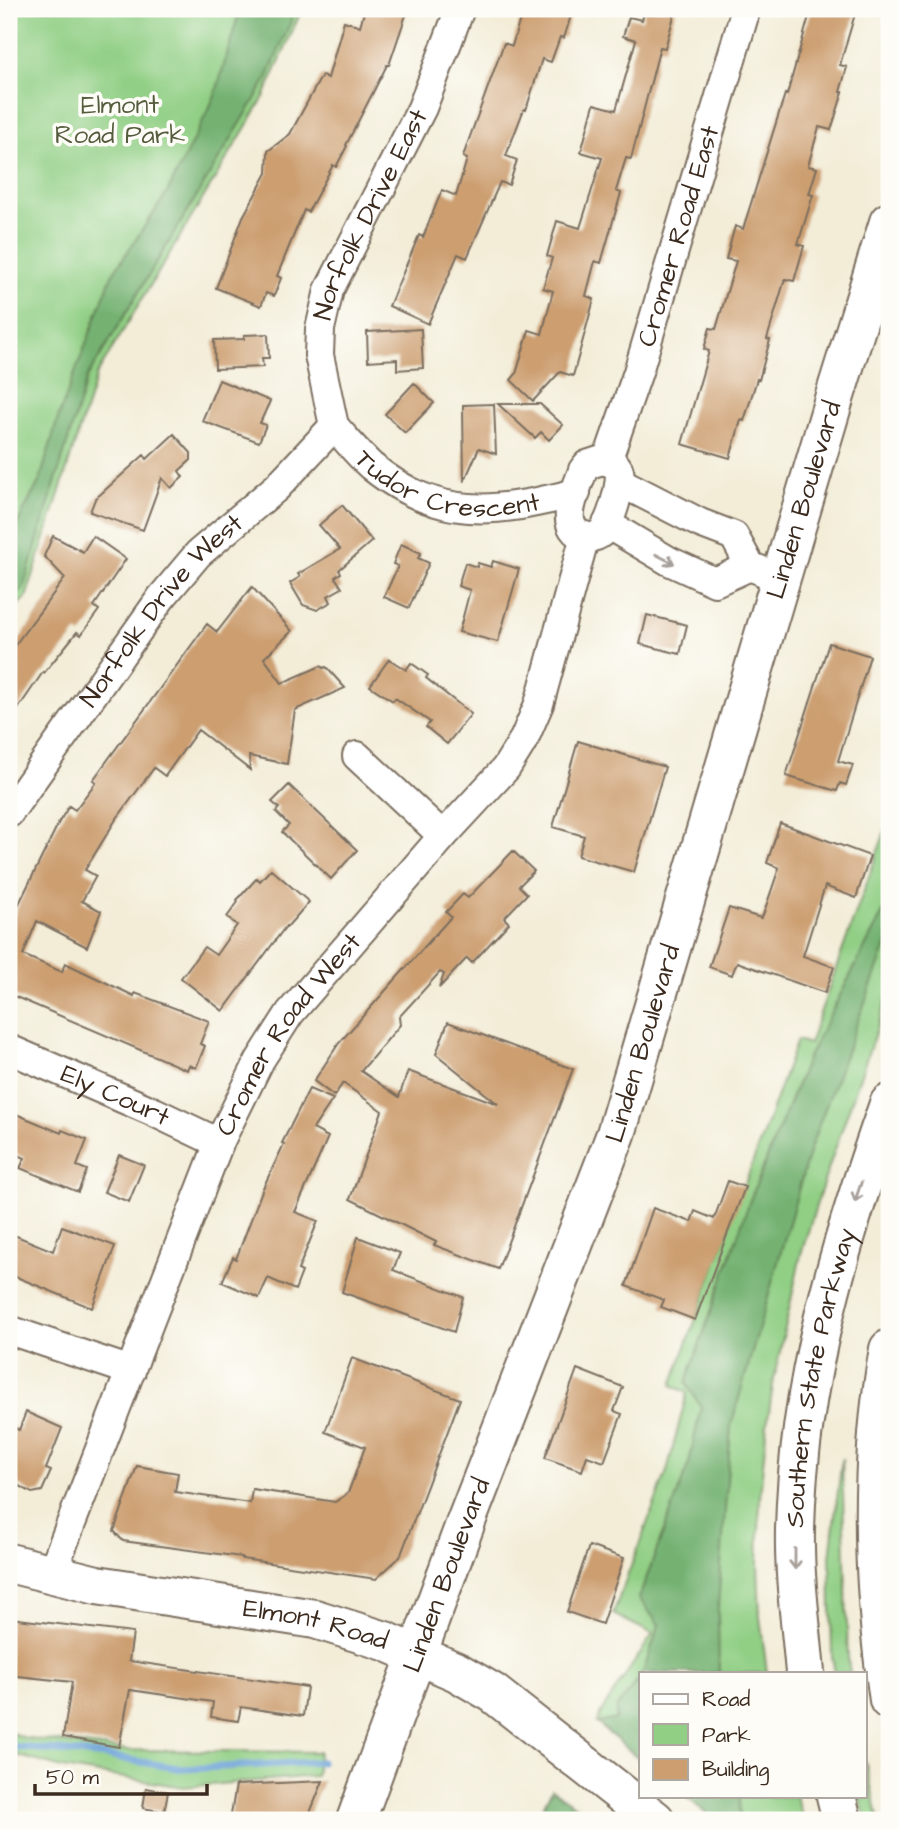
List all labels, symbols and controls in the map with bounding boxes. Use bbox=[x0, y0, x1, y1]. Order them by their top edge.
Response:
park label: Elmont Road Park bbox=[55, 87, 185, 153]
street label: Norfolk Drive East bbox=[305, 102, 437, 323]
street label: Cromer Road East bbox=[629, 121, 728, 351]
street label: Linden Boulevard bbox=[758, 397, 850, 603]
street label: Tudor Crescent bbox=[346, 442, 543, 526]
street label: Norfolk Drive West bbox=[71, 505, 251, 714]
one-way arrow bbox=[655, 553, 675, 567]
street label: Cromer Road West bbox=[207, 925, 370, 1142]
street label: Linden Boulevard bbox=[596, 940, 689, 1147]
street label: Ely Court bbox=[55, 1056, 176, 1135]
one-way arrow bbox=[851, 1180, 863, 1202]
street label: Southern State Parkway bbox=[777, 1224, 867, 1528]
street label: Linden Boulevard bbox=[394, 1473, 499, 1677]
one-way arrow bbox=[788, 1547, 802, 1570]
street label: Elmont Road bbox=[241, 1590, 393, 1659]
legend bbox=[639, 1672, 866, 1798]
text: Road bbox=[702, 1685, 750, 1714]
text: Park bbox=[702, 1721, 751, 1750]
scale bar bbox=[35, 1752, 206, 1796]
text: Building bbox=[702, 1755, 770, 1786]
text: 50 m bbox=[46, 1763, 100, 1792]

